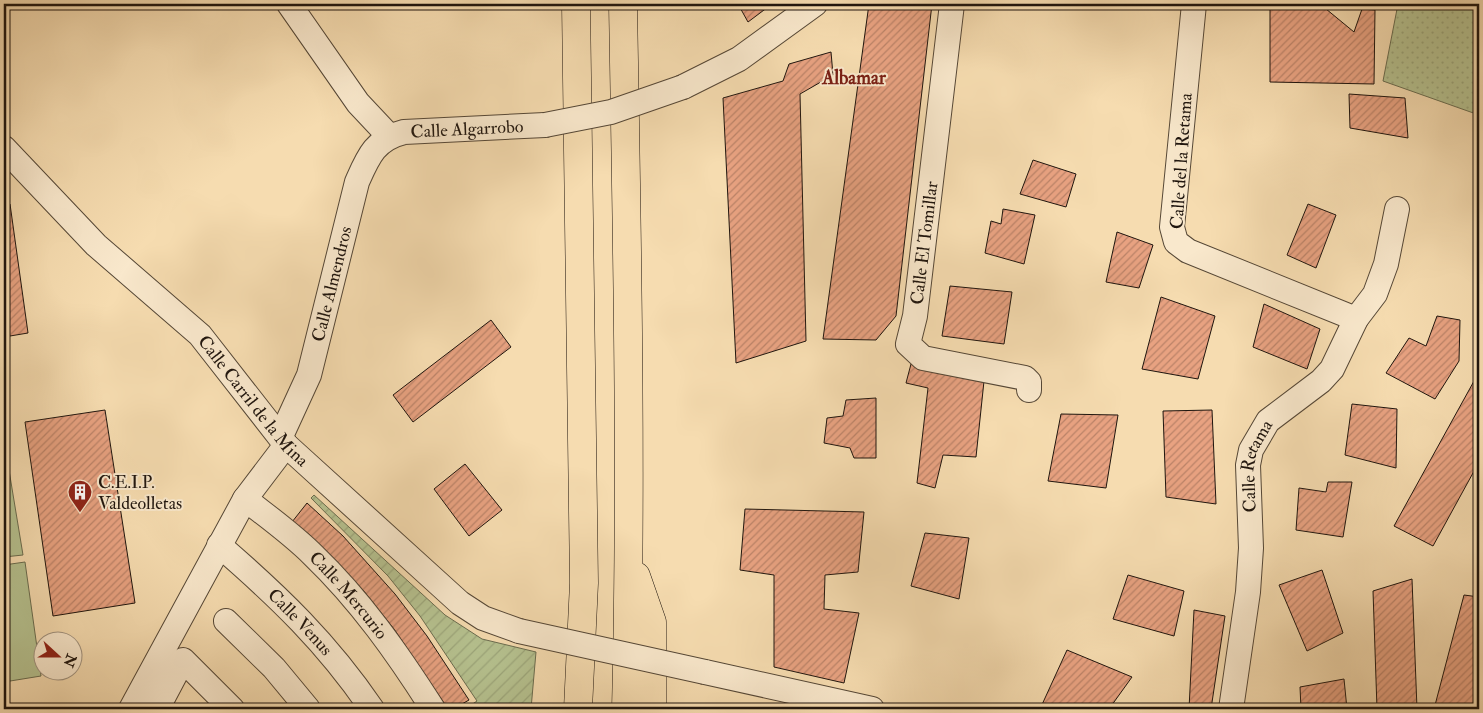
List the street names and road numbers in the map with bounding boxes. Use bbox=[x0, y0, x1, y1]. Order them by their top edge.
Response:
street label: Calle del la Retama bbox=[1165, 92, 1198, 230]
street label: Calle Algarrobo bbox=[410, 115, 524, 144]
street label: Calle El Tomillar bbox=[906, 180, 944, 306]
street label: Calle Almendros bbox=[307, 224, 358, 344]
street label: Calle Carril de la Mina bbox=[193, 331, 314, 472]
street label: Calle Retama bbox=[1236, 415, 1278, 513]
street label: Calle Mercurio bbox=[304, 547, 393, 644]
street label: Calle Venus bbox=[263, 584, 337, 661]

